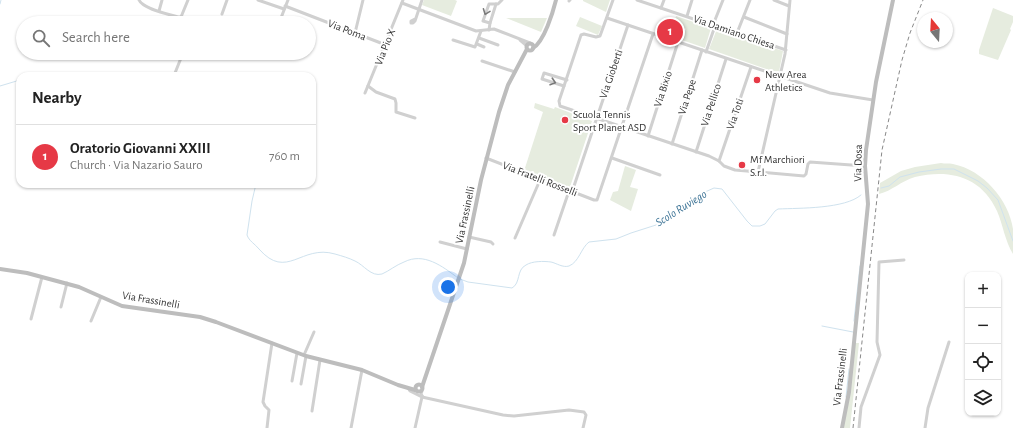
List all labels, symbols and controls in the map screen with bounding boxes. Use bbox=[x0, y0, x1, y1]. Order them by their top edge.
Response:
one-way arrow bbox=[482, 8, 490, 15]
north arrow bbox=[917, 12, 953, 48]
street label: Via Damiano Chiesa bbox=[692, 13, 776, 51]
search box bbox=[16, 16, 316, 60]
pin: 1 bbox=[657, 17, 683, 47]
street label: Via Poma bbox=[326, 18, 368, 42]
icon: search bbox=[30, 27, 52, 49]
street label: Via Pio X bbox=[373, 27, 397, 67]
text: Search here bbox=[62, 30, 130, 45]
street label: Via Gioberti bbox=[598, 48, 624, 100]
place label: New Area Athletics bbox=[765, 69, 807, 93]
street label: Via Bixio bbox=[652, 70, 674, 108]
marker: New Area Athletics bbox=[752, 75, 762, 85]
one-way arrow bbox=[549, 77, 556, 86]
street label: Via Pepe bbox=[676, 78, 698, 116]
street label: Via Pellico bbox=[699, 82, 723, 128]
text: Nearby bbox=[32, 89, 82, 106]
street label: Via Toti bbox=[725, 97, 745, 131]
place label: Scuola Tennis Sport Planet ASD bbox=[573, 109, 646, 133]
marker: Scuola Tennis Sport Planet ASD bbox=[560, 115, 570, 125]
text: Oratorio Giovanni XXIII bbox=[70, 141, 211, 156]
street label: Via Dosa bbox=[852, 144, 864, 182]
text: 1 bbox=[43, 150, 47, 163]
text: 760 m bbox=[269, 150, 300, 163]
place label: Mf Marchiori S.r.l. bbox=[750, 154, 805, 178]
text: Church · Via Nazario Sauro bbox=[70, 159, 203, 172]
street label: Via Fratelli Rosselli bbox=[501, 160, 579, 198]
marker: Mf Marchiori S.r.l. bbox=[737, 160, 747, 170]
street label: Via Frassinelli bbox=[454, 185, 476, 245]
water label: Scolo Ruviego bbox=[653, 188, 709, 228]
map controls bbox=[965, 272, 1001, 416]
button: + bbox=[965, 272, 1001, 308]
your location bbox=[438, 277, 458, 297]
street label: Via Frassinelli bbox=[121, 290, 181, 310]
button: − bbox=[965, 308, 1001, 344]
button: locate bbox=[965, 344, 1001, 380]
street label: Via Frassinelli bbox=[831, 347, 849, 407]
button: layers bbox=[965, 380, 1001, 416]

